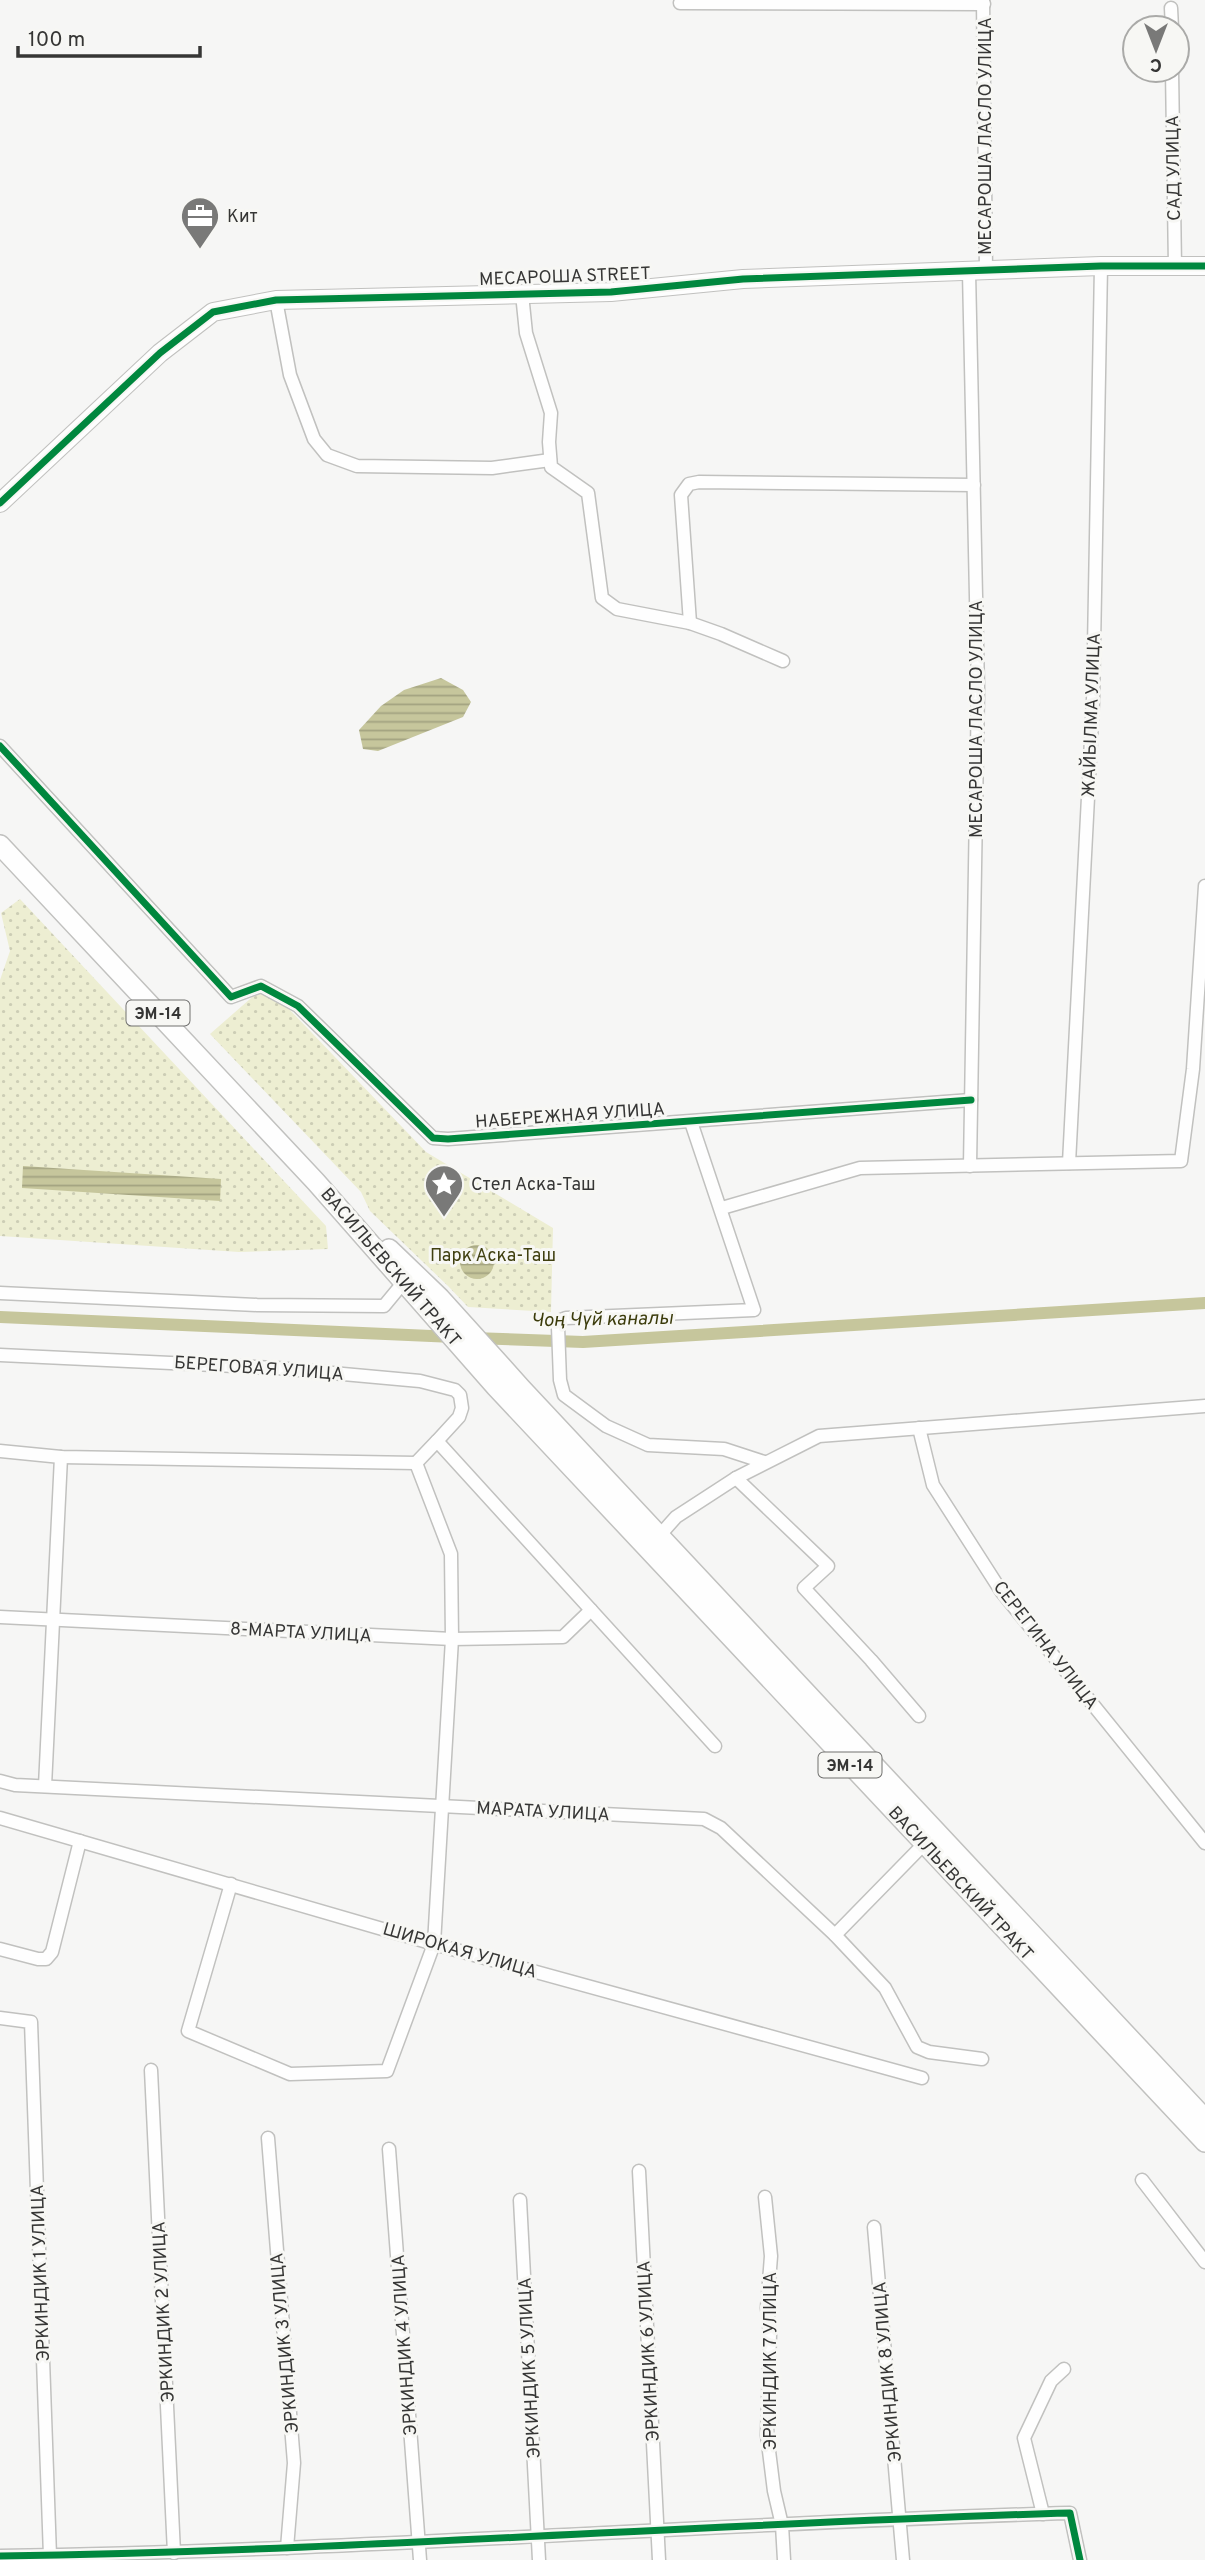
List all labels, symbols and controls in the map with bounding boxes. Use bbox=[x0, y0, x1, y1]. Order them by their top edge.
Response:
scale bar bbox=[18, 14, 200, 58]
north arrow bbox=[1121, 14, 1191, 84]
street label: МЕСАРОША ЛАСЛО УЛИЦА bbox=[975, 17, 998, 255]
text: 100 m bbox=[28, 27, 85, 54]
text: С bbox=[1150, 52, 1162, 76]
street label: САД УЛИЦА bbox=[1162, 115, 1187, 221]
office icon: Кит bbox=[179, 195, 221, 250]
place label: Кит bbox=[227, 206, 258, 229]
street label: МЕСАРОША STREET bbox=[479, 263, 651, 292]
street label: МЕСАРОША ЛАСЛО УЛИЦА bbox=[966, 600, 989, 838]
street label: ЖАЙЫЛМА УЛИЦА bbox=[1076, 632, 1107, 798]
road number: ЭМ-14 bbox=[127, 1001, 190, 1026]
street label: НАБЕРЕЖНАЯ УЛИЦА bbox=[474, 1098, 666, 1135]
place icon: Стел Аска-Таш bbox=[423, 1163, 465, 1218]
place label: Стел Аска-Таш bbox=[471, 1174, 596, 1197]
street label: ВАСИЛЬЕВСКИЙ ТРАКТ bbox=[315, 1183, 467, 1352]
park label: Парк Аска-Таш bbox=[430, 1245, 556, 1268]
water label: Чоң Чүй каналы bbox=[531, 1307, 674, 1333]
street label: БЕРЕГОВАЯ УЛИЦА bbox=[173, 1352, 345, 1387]
street label: СЕРЕГИНА УЛИЦА bbox=[987, 1577, 1102, 1715]
street label: 8-МАРТА УЛИЦА bbox=[229, 1618, 372, 1649]
road number: ЭМ-14 bbox=[818, 1752, 882, 1778]
street label: МАРАТА УЛИЦА bbox=[476, 1798, 610, 1827]
street label: ВАСИЛЬЕВСКИЙ ТРАКТ bbox=[882, 1801, 1039, 1966]
street label: ШИРОКАЯ УЛИЦА bbox=[380, 1918, 539, 1984]
street label: ЭРКИНДИК 1 УЛИЦА bbox=[27, 2184, 56, 2362]
street label: ЭРКИНДИК 2 УЛИЦА bbox=[148, 2221, 181, 2403]
street label: ЭРКИНДИК 3 УЛИЦА bbox=[266, 2252, 305, 2434]
street label: ЭРКИНДИК 4 УЛИЦА bbox=[388, 2254, 423, 2436]
street label: ЭРКИНДИК 6 УЛИЦА bbox=[633, 2260, 666, 2442]
street label: ЭРКИНДИК 7 УЛИЦА bbox=[760, 2272, 783, 2450]
street label: ЭРКИНДИК 5 УЛИЦА bbox=[514, 2277, 547, 2459]
street label: ЭРКИНДИК 8 УЛИЦА bbox=[869, 2281, 908, 2463]

